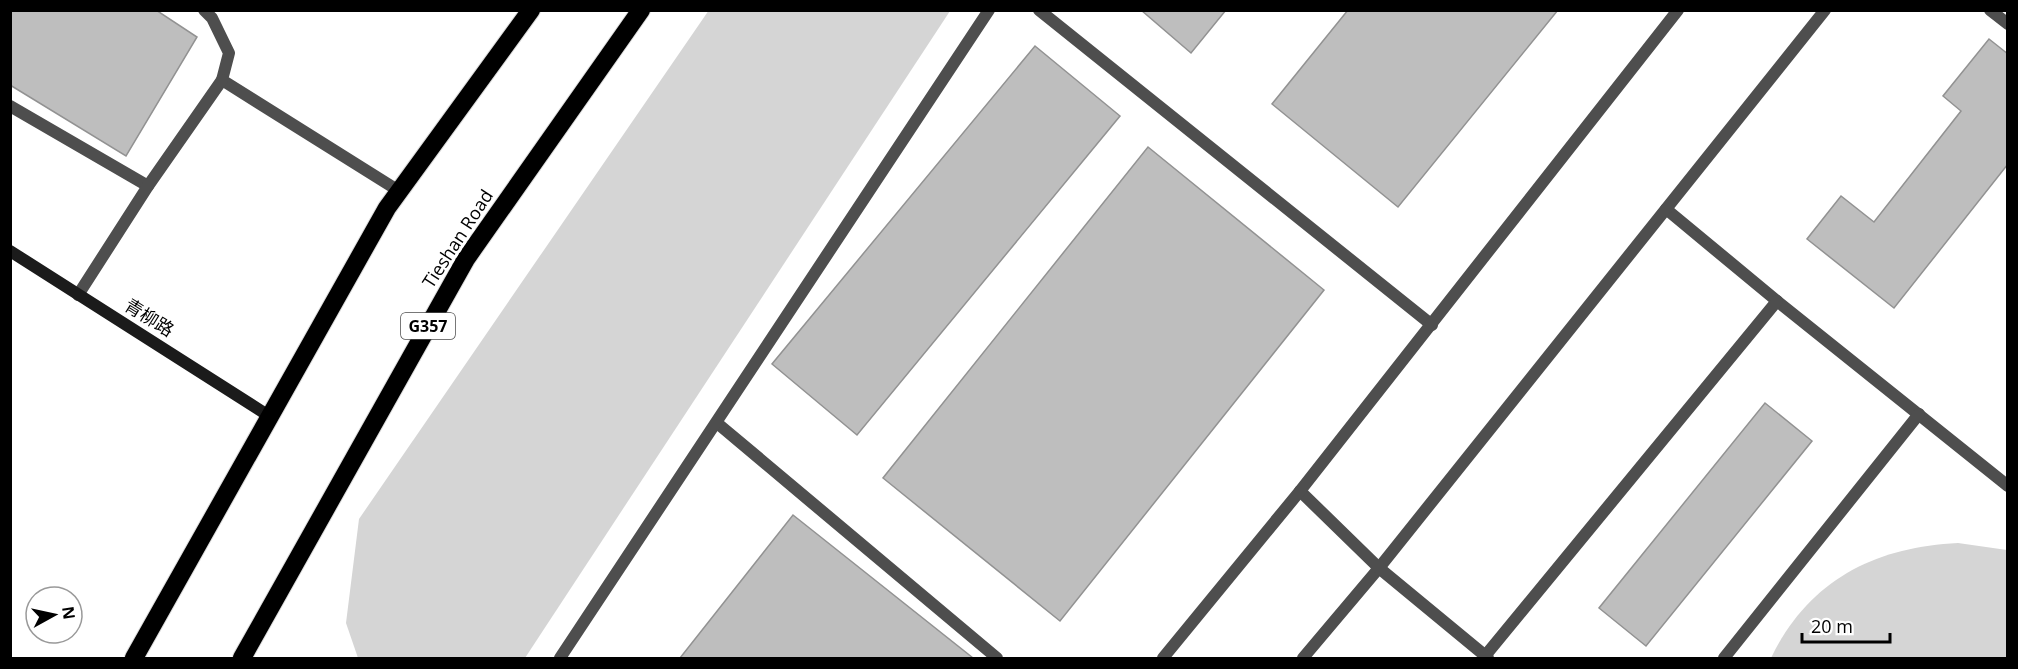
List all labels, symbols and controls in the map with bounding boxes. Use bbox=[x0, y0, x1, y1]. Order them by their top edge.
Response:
street label: Tieshan Road bbox=[416, 185, 498, 292]
street label: 青柳路 bbox=[120, 293, 179, 342]
road number: G357 bbox=[401, 313, 455, 339]
north arrow bbox=[24, 585, 84, 645]
text: N bbox=[57, 605, 81, 621]
scale bar bbox=[1802, 606, 1890, 644]
text: 20 m bbox=[1811, 614, 1853, 638]

